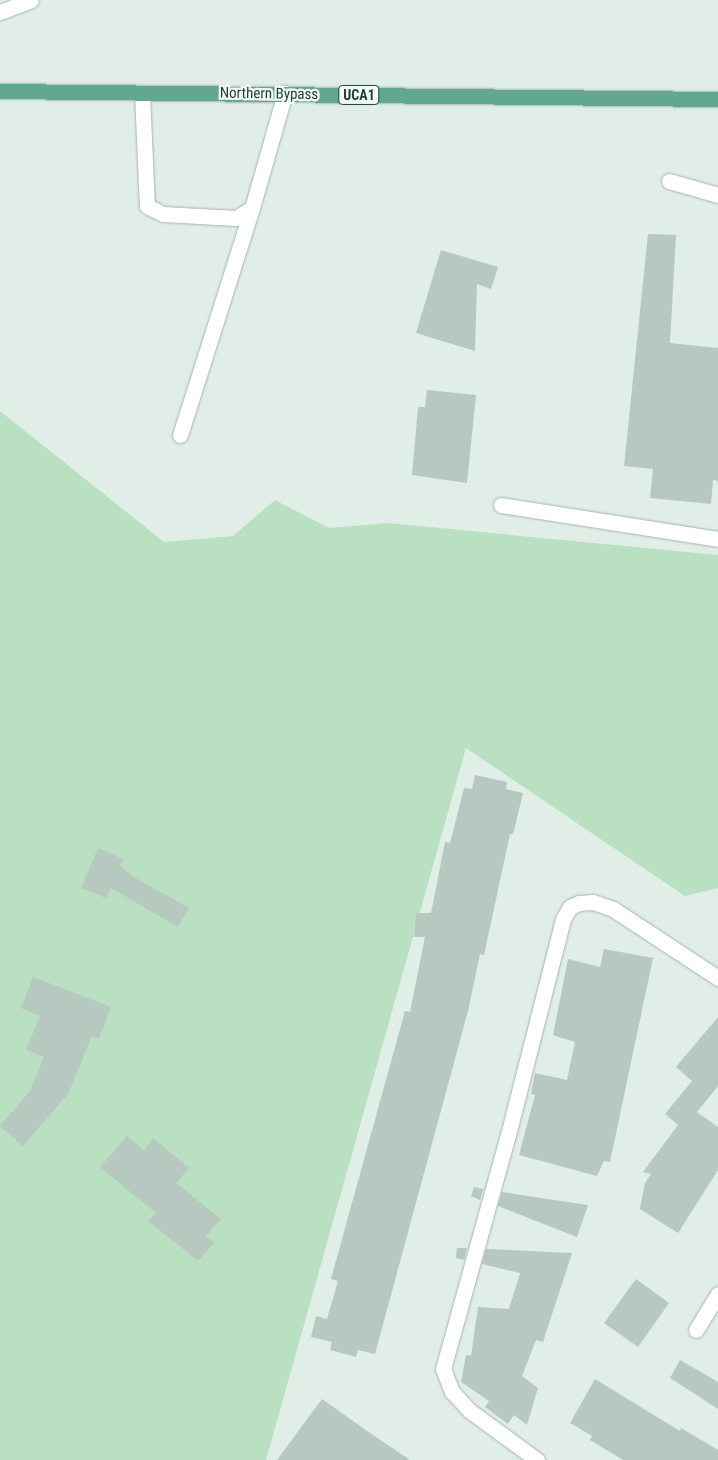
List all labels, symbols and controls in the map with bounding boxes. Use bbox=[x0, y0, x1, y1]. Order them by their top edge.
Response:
street label: Northern Bypass bbox=[220, 84, 318, 104]
road number: UCA1 bbox=[338, 84, 380, 106]

